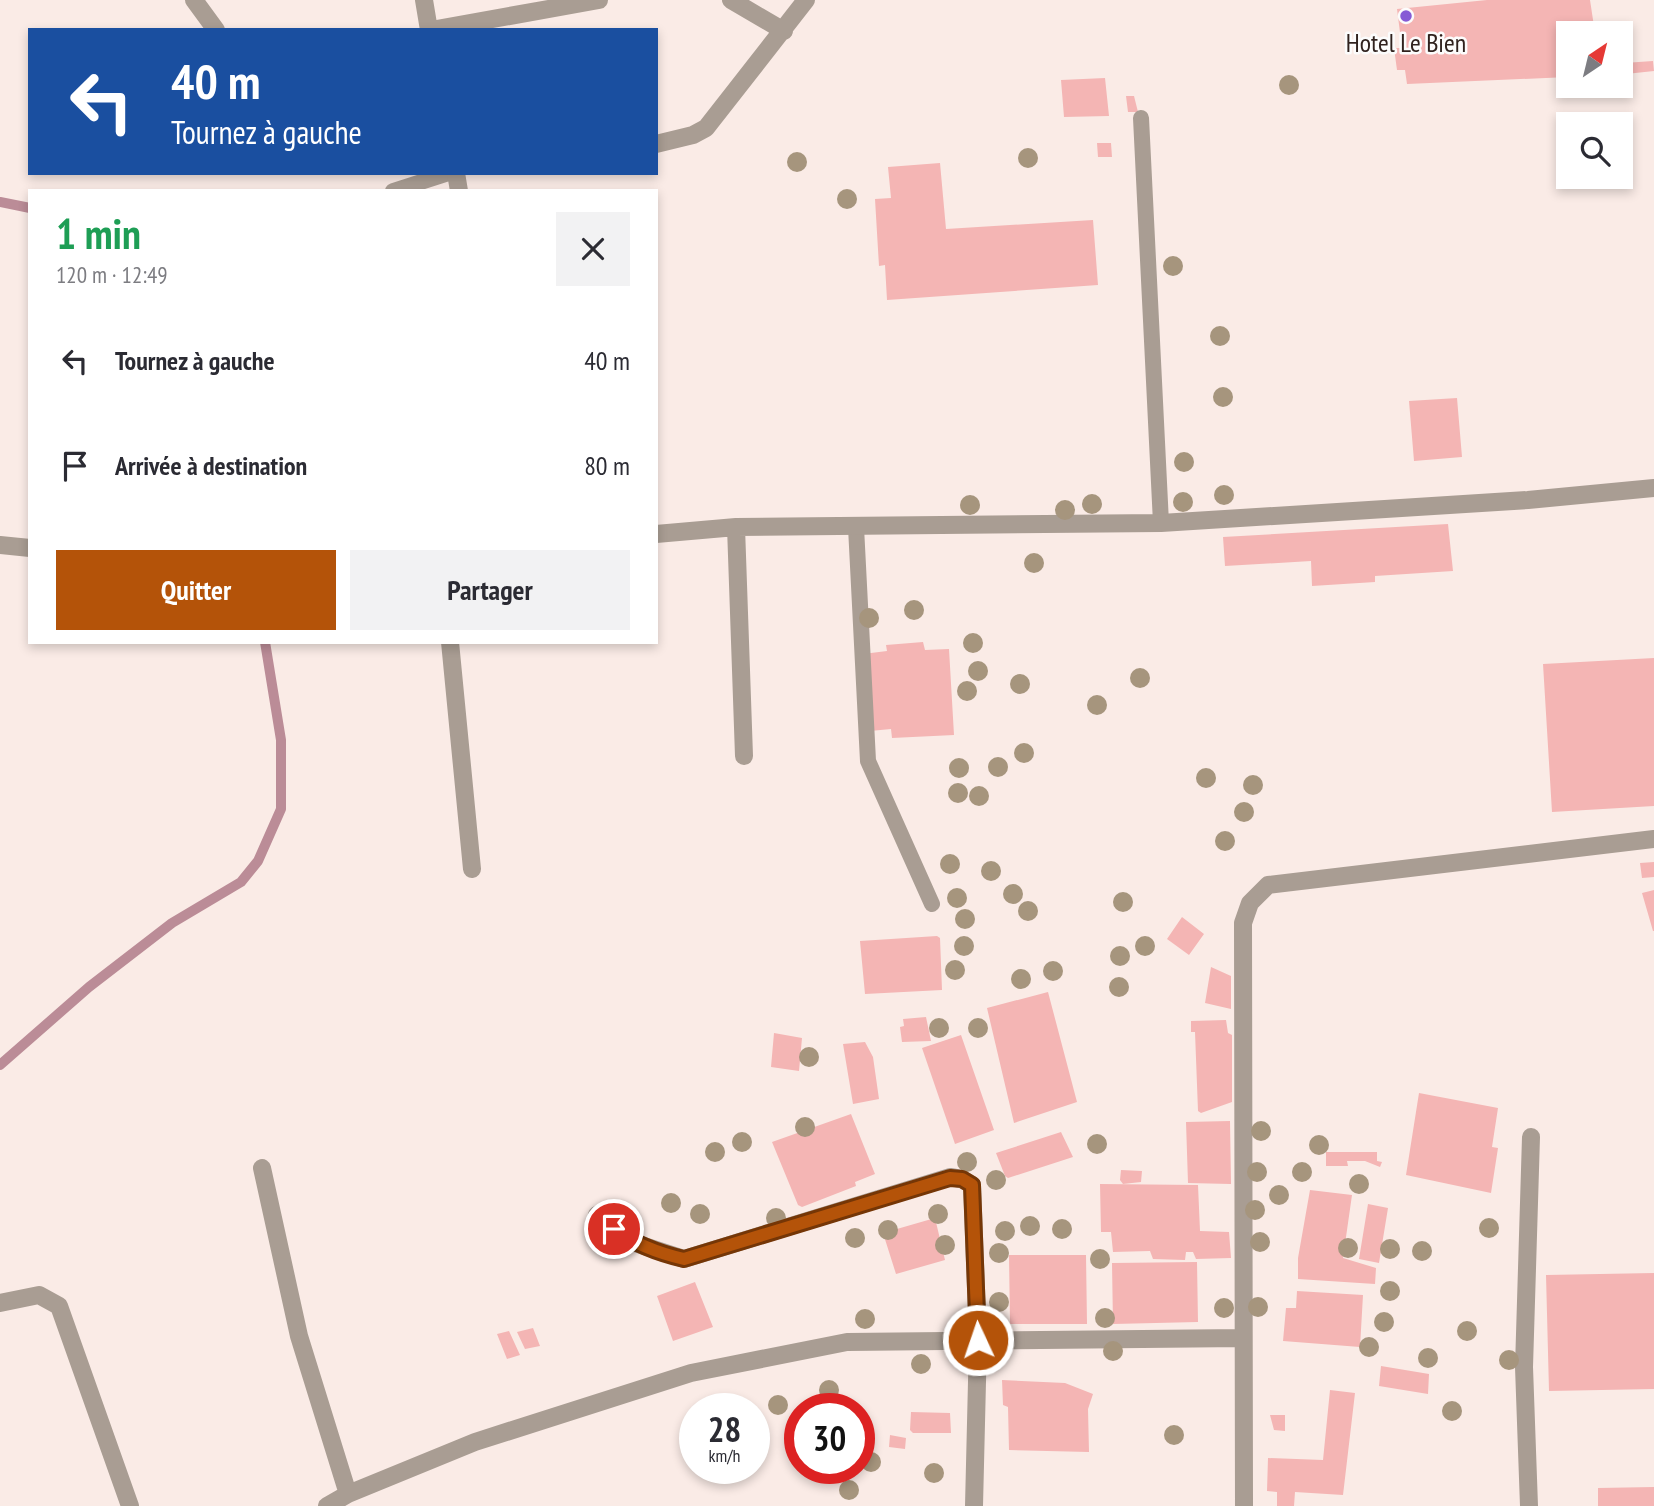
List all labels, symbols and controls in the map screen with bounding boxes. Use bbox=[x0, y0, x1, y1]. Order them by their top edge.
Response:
marker: Hotel Le Bien bbox=[1398, 8, 1414, 24]
north arrow bbox=[1556, 21, 1633, 98]
map controls bbox=[1556, 21, 1633, 189]
place label: Hotel Le Bien bbox=[1346, 26, 1466, 59]
text: 40 m bbox=[171, 49, 260, 113]
icon: left bbox=[56, 56, 147, 147]
text: Tournez à gauche bbox=[171, 111, 362, 153]
button: search bbox=[1556, 112, 1633, 189]
text: 1 min bbox=[56, 206, 141, 261]
button: close bbox=[556, 212, 630, 286]
text: 120 m · 12:49 bbox=[56, 260, 168, 289]
icon: left bbox=[56, 342, 94, 380]
text: Tournez à gauche bbox=[115, 344, 275, 377]
text: 40 m bbox=[584, 344, 630, 377]
icon: arrive bbox=[56, 447, 94, 485]
text: Arrivée à destination bbox=[115, 449, 307, 482]
text: 80 m bbox=[584, 449, 630, 482]
button: Quitter bbox=[56, 550, 336, 630]
button: Partager bbox=[350, 550, 630, 630]
pin bbox=[584, 1199, 644, 1259]
icon: arrive bbox=[595, 1210, 633, 1248]
position arrow bbox=[941, 1303, 1015, 1377]
speed limit sign: 30 bbox=[784, 1393, 875, 1484]
text: 28 bbox=[708, 1406, 741, 1452]
text: km/h bbox=[709, 1444, 740, 1467]

